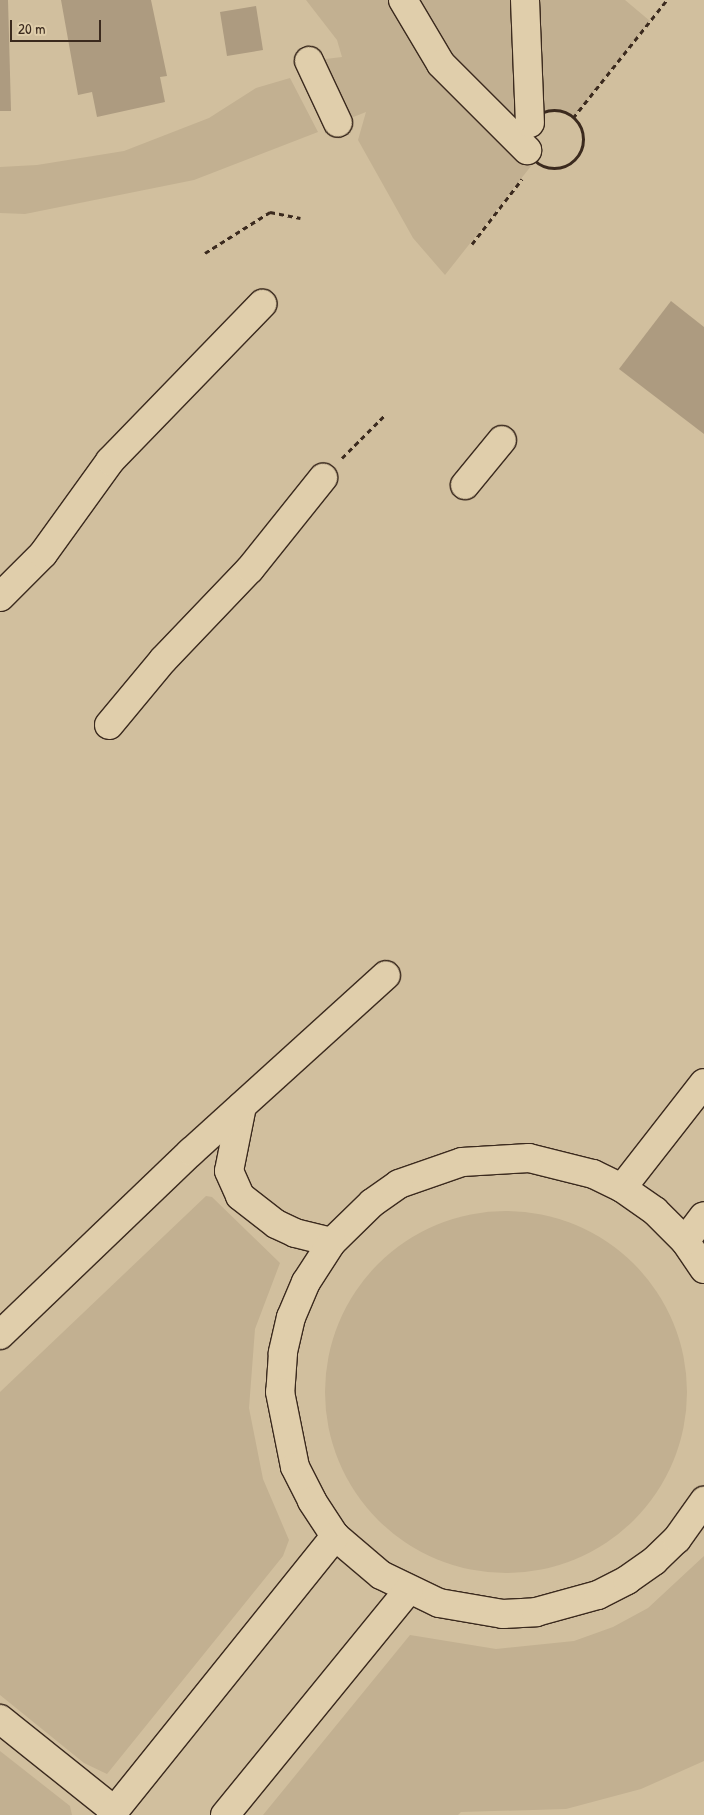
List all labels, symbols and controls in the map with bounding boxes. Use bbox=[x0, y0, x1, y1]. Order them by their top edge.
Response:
scale bar bbox=[12, 10, 104, 42]
text: 20 m bbox=[18, 18, 45, 39]

